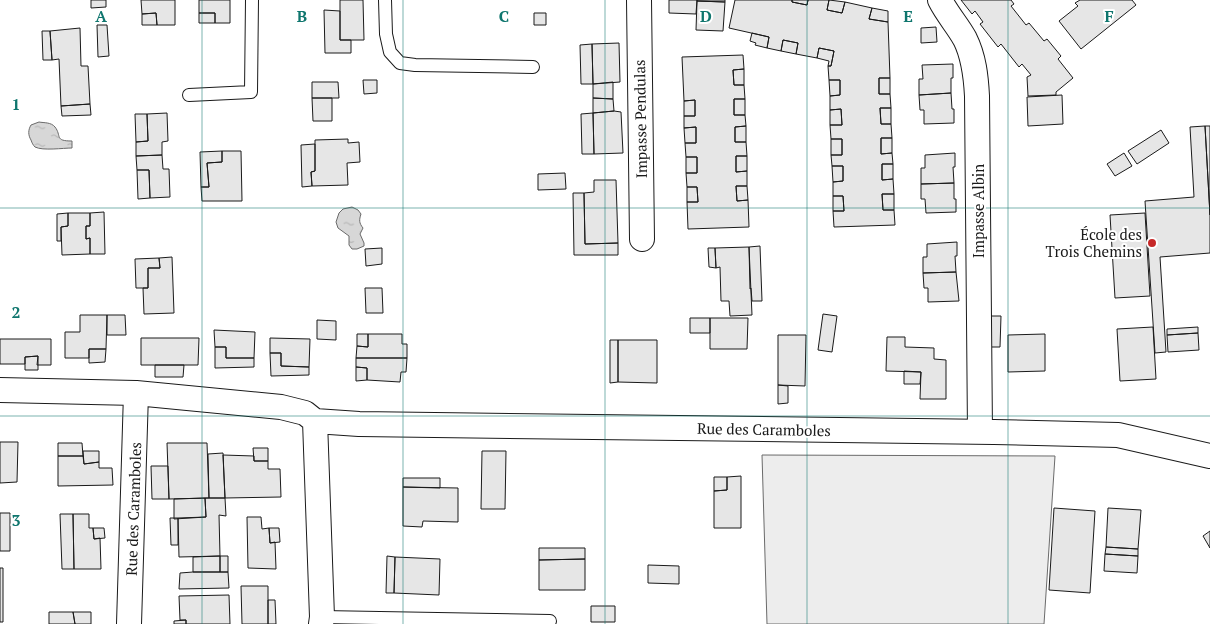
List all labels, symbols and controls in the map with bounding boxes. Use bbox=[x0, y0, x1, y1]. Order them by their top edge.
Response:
text: A bbox=[95, 5, 107, 27]
text: B bbox=[297, 5, 307, 27]
text: C bbox=[499, 5, 509, 27]
text: D bbox=[700, 5, 712, 27]
text: E bbox=[903, 5, 913, 27]
text: F bbox=[1104, 5, 1114, 27]
street label: Impasse Pendulas bbox=[629, 59, 651, 179]
text: 1 bbox=[11, 93, 21, 115]
street label: Impasse Albin bbox=[968, 164, 988, 258]
place label: École des Trois Chemins bbox=[1046, 224, 1142, 261]
marker: École des Trois Chemins bbox=[1146, 237, 1158, 249]
text: 2 bbox=[11, 301, 21, 323]
street label: Rue des Caramboles bbox=[697, 418, 831, 440]
street label: Rue des Caramboles bbox=[121, 442, 145, 576]
text: 3 bbox=[11, 509, 21, 531]

